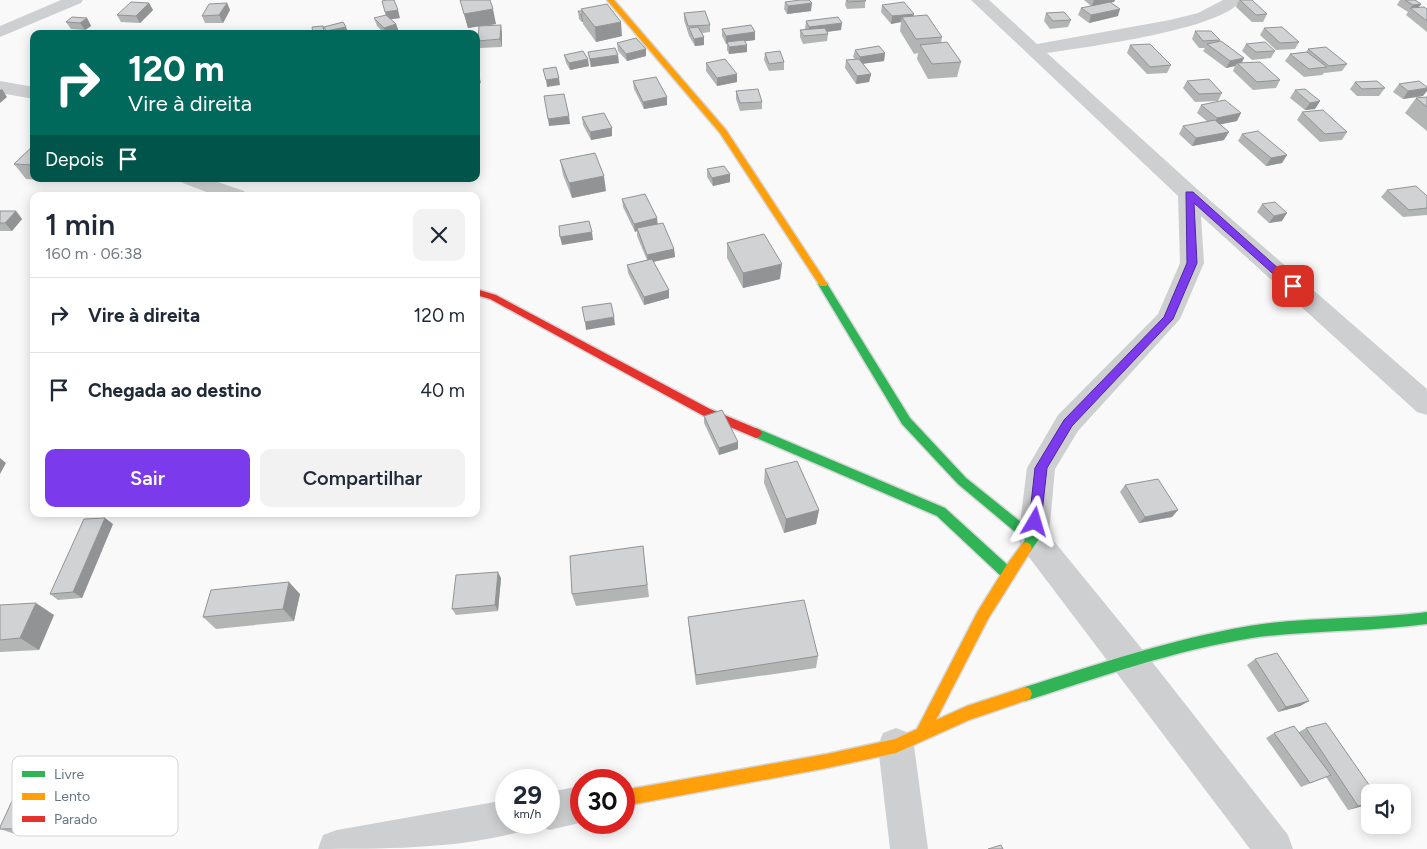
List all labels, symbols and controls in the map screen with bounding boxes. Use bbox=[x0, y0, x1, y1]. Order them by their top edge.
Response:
text: 120 m bbox=[128, 48, 225, 90]
icon: right bbox=[45, 50, 110, 115]
text: Vire à direita bbox=[128, 90, 252, 117]
icon: arrive bbox=[114, 145, 142, 173]
text: Depois bbox=[45, 148, 104, 171]
text: 1 min bbox=[45, 206, 115, 243]
button: close bbox=[413, 209, 465, 261]
text: 160 m · 06:38 bbox=[45, 244, 142, 263]
pin bbox=[1272, 265, 1314, 307]
icon: arrive bbox=[1279, 272, 1307, 300]
icon: right bbox=[45, 301, 73, 329]
text: Vire à direita bbox=[88, 304, 200, 327]
text: 120 m bbox=[413, 304, 465, 327]
icon: arrive bbox=[45, 376, 73, 404]
text: Chegada ao destino bbox=[88, 379, 261, 402]
text: 40 m bbox=[420, 379, 465, 402]
button: Sair bbox=[45, 449, 250, 507]
button: Compartilhar bbox=[260, 449, 465, 507]
position arrow bbox=[1008, 495, 1060, 547]
legend bbox=[12, 756, 178, 836]
text: Livre bbox=[54, 766, 85, 783]
speed limit sign: 30 bbox=[570, 769, 635, 834]
text: 29 bbox=[513, 780, 542, 810]
map controls bbox=[1361, 784, 1411, 834]
button: sound bbox=[1361, 784, 1411, 834]
text: Lento bbox=[54, 788, 90, 805]
text: km/h bbox=[514, 807, 541, 821]
text: Parado bbox=[54, 811, 97, 828]

